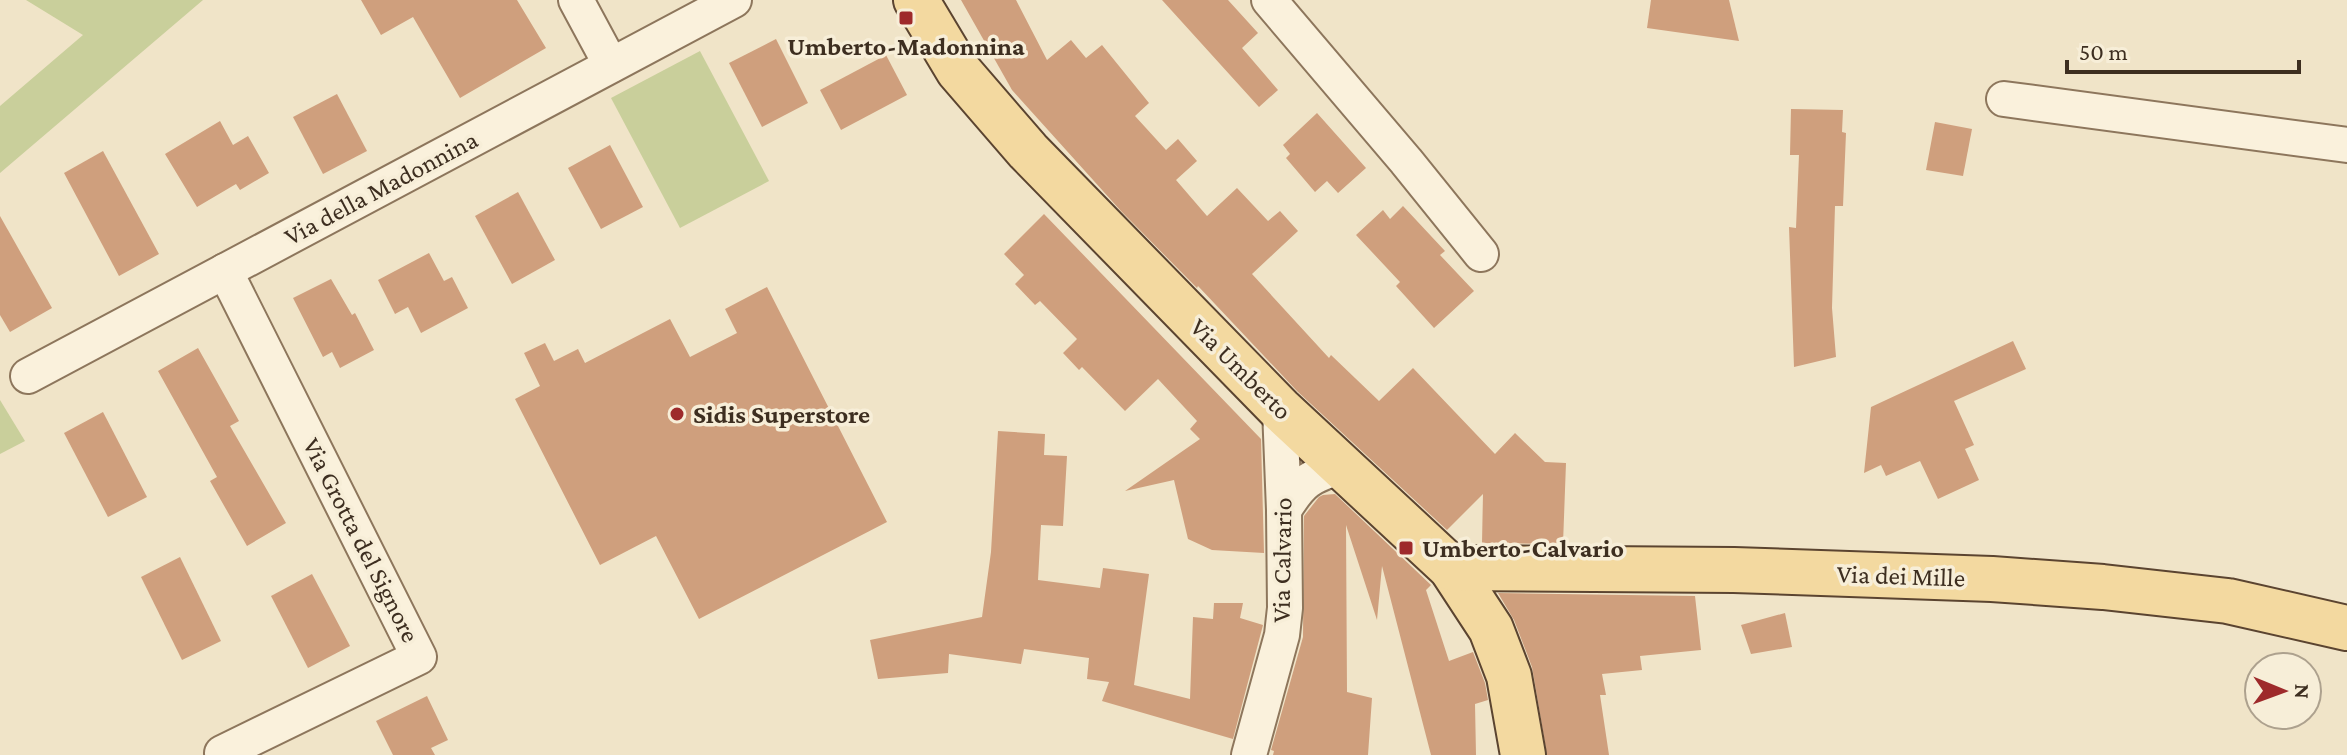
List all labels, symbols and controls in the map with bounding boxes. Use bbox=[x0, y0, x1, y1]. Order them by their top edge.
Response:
marker: Umberto-Madonnina bbox=[897, 9, 915, 27]
scale bar bbox=[2067, 24, 2299, 74]
place label: Umberto-Madonnina bbox=[787, 32, 1025, 61]
text: 50 m bbox=[2079, 38, 2128, 65]
street label: Via della Madonnina bbox=[279, 125, 483, 251]
street label: Via Umberto bbox=[1184, 312, 1298, 426]
place label: Sidis Superstore bbox=[693, 400, 870, 429]
marker: Sidis Superstore bbox=[668, 405, 686, 423]
street label: Via Grotta del Signore bbox=[297, 433, 425, 647]
street label: Via Calvario bbox=[1266, 497, 1298, 623]
place label: Umberto-Calvario bbox=[1422, 534, 1624, 563]
marker: Umberto-Calvario bbox=[1397, 539, 1415, 557]
street label: Via dei Mille bbox=[1836, 559, 1966, 593]
north arrow bbox=[2243, 651, 2323, 731]
text: N bbox=[2290, 684, 2315, 699]

